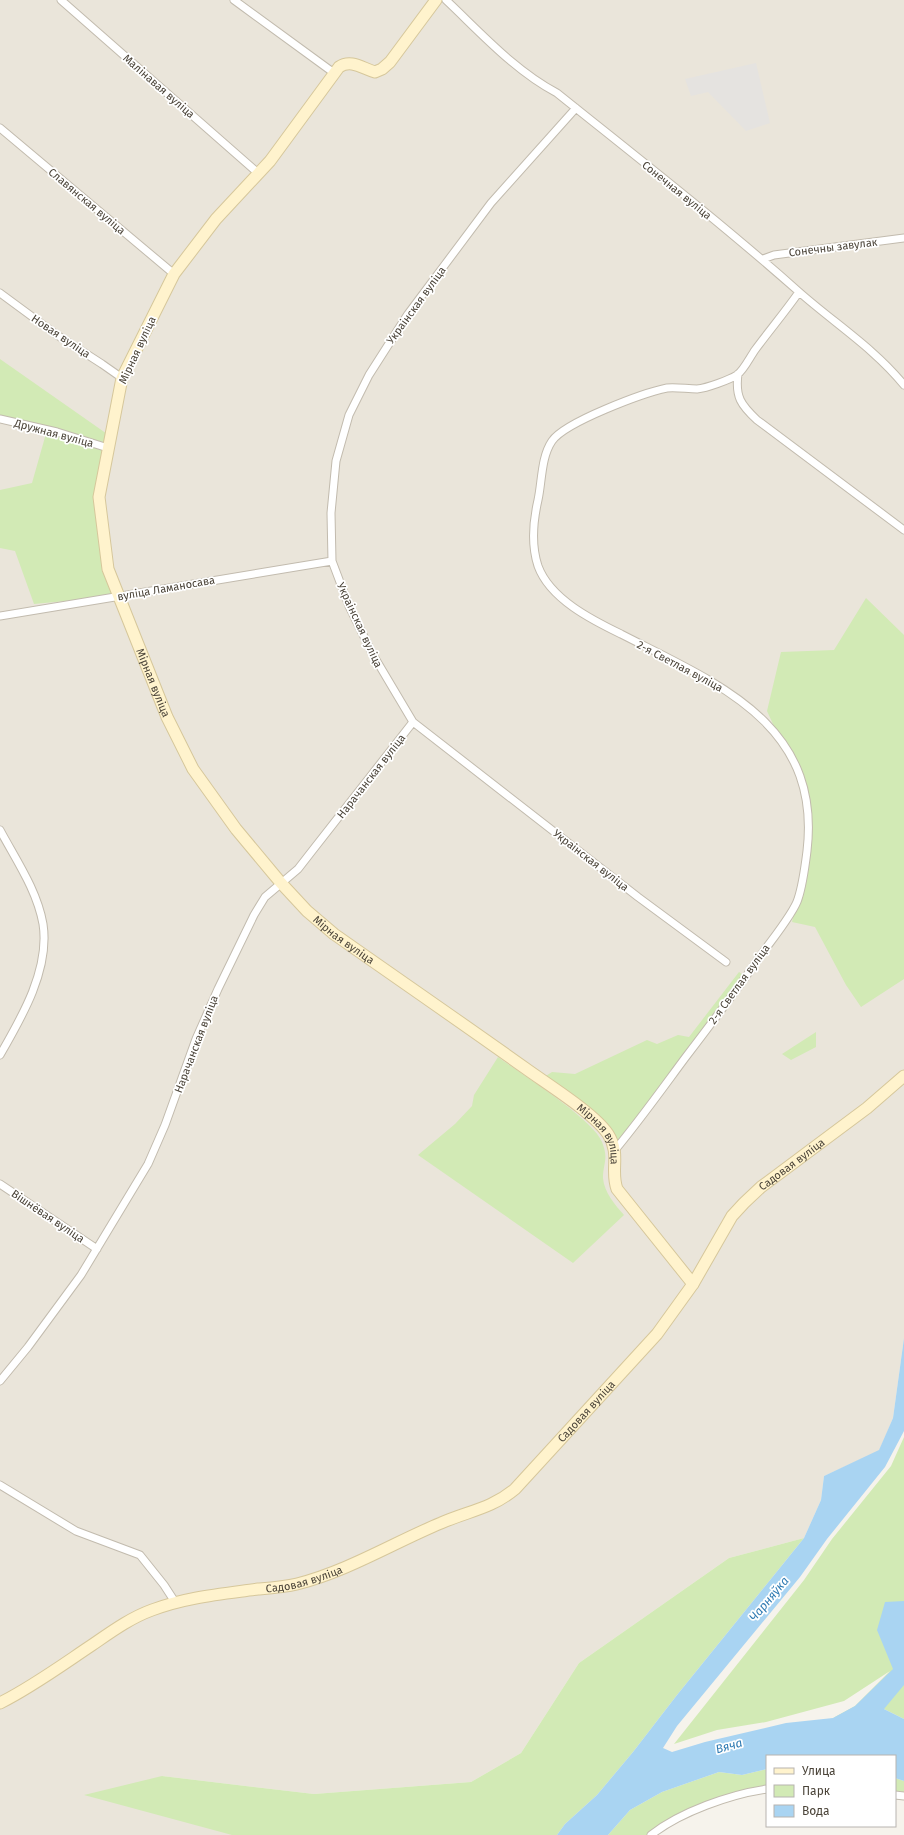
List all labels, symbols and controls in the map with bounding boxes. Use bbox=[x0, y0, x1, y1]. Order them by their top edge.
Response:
street label: Малінавая вуліца bbox=[120, 52, 197, 121]
street label: Сонечная вуліца bbox=[639, 158, 714, 222]
street label: Славянская вуліца bbox=[46, 165, 128, 237]
street label: Сонечны завулак bbox=[788, 236, 878, 259]
street label: Украінская вуліца bbox=[384, 264, 449, 346]
street label: Новая вуліца bbox=[29, 312, 93, 361]
street label: Мірная вуліца bbox=[116, 314, 159, 386]
street label: Дружная вуліца bbox=[12, 416, 95, 450]
street label: вуліца Ламаносава bbox=[116, 574, 216, 603]
street label: Украінская вуліца bbox=[334, 581, 385, 670]
street label: 2-я Светлая вуліца bbox=[635, 638, 725, 695]
street label: Мірная вуліца bbox=[133, 647, 172, 719]
street label: Нарачанская вуліца bbox=[334, 732, 408, 821]
street label: Украінская вуліца bbox=[550, 827, 631, 894]
street label: Мірная вуліца bbox=[310, 913, 377, 967]
street label: 2-я Светлая вуліца bbox=[706, 942, 773, 1027]
street label: Нарачанская вуліца bbox=[172, 994, 221, 1095]
street label: Мірная вуліца bbox=[574, 1101, 621, 1165]
street label: Садовая вуліца bbox=[756, 1136, 827, 1193]
street label: Вішнёвая вуліца bbox=[9, 1187, 87, 1246]
street label: Садовая вуліца bbox=[555, 1378, 618, 1445]
street label: Садовая вуліца bbox=[265, 1563, 344, 1595]
water label: Чарняўка bbox=[746, 1574, 792, 1624]
water label: Вяча bbox=[714, 1735, 744, 1756]
legend bbox=[766, 1755, 896, 1827]
text: Улица bbox=[802, 1764, 836, 1778]
text: Парк bbox=[802, 1784, 831, 1798]
text: Вода bbox=[802, 1804, 829, 1818]

